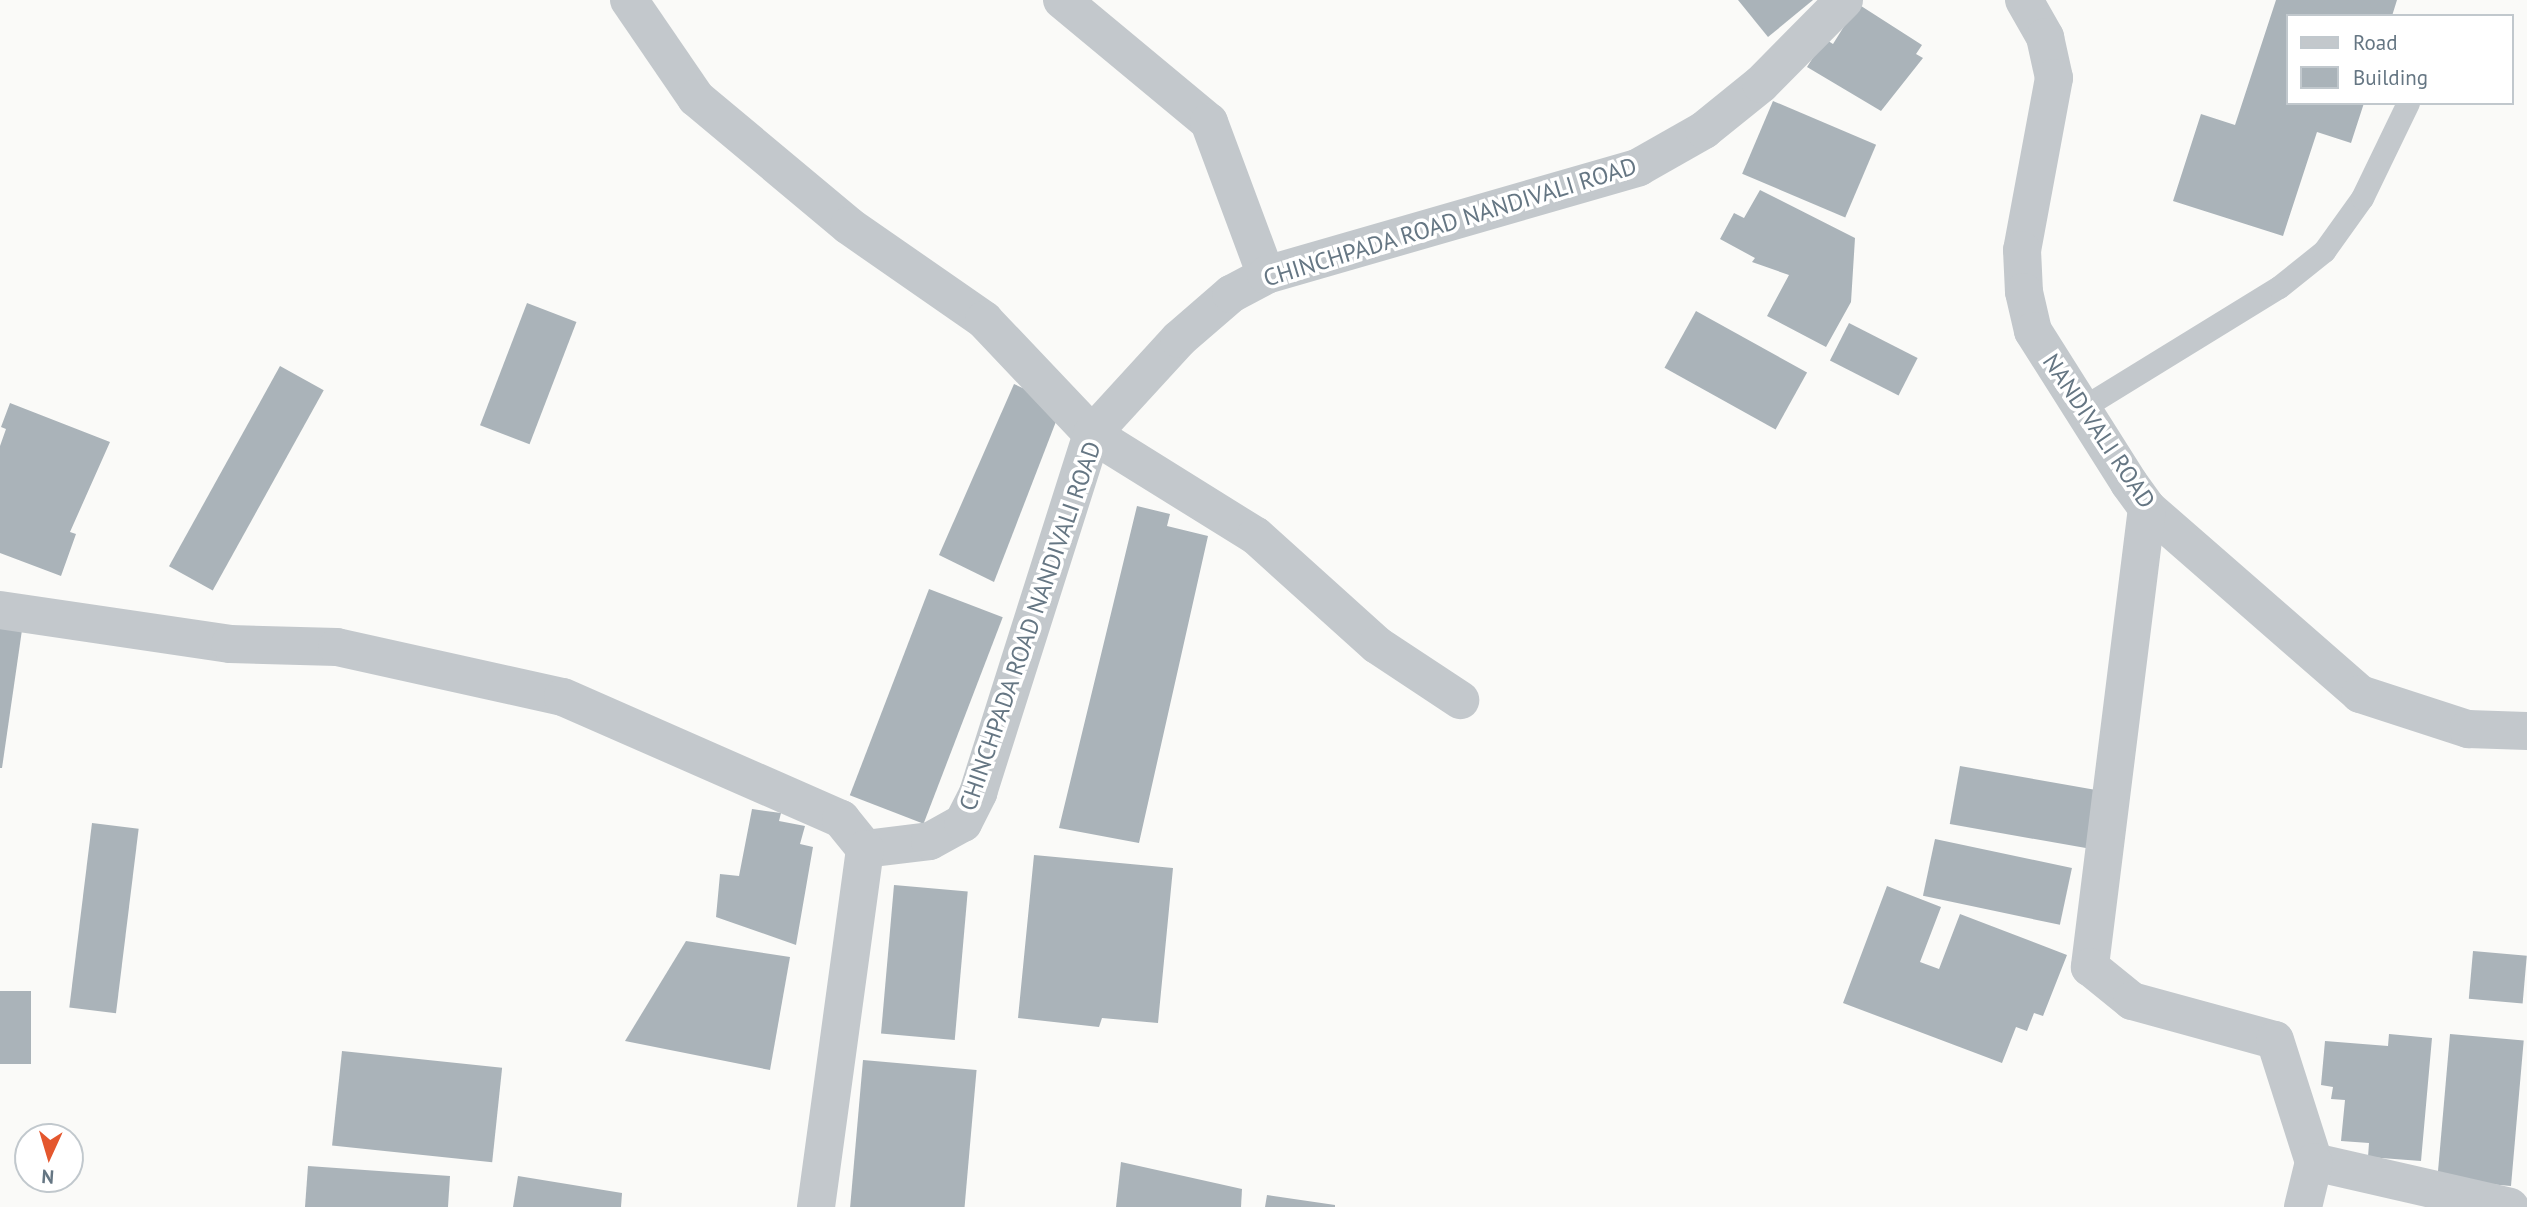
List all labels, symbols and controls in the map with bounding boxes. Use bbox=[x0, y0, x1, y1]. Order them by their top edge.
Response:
legend bbox=[2286, 14, 2513, 105]
text: Road bbox=[2353, 29, 2397, 56]
text: Building bbox=[2353, 64, 2428, 91]
street label: CHINCHPADA ROAD NANDIVALI ROAD bbox=[1259, 151, 1641, 293]
street label: NANDIVALI ROAD bbox=[2037, 348, 2161, 514]
street label: CHINCHPADA ROAD NANDIVALI ROAD bbox=[953, 437, 1107, 815]
north arrow bbox=[14, 1123, 84, 1193]
text: N bbox=[41, 1165, 55, 1189]

